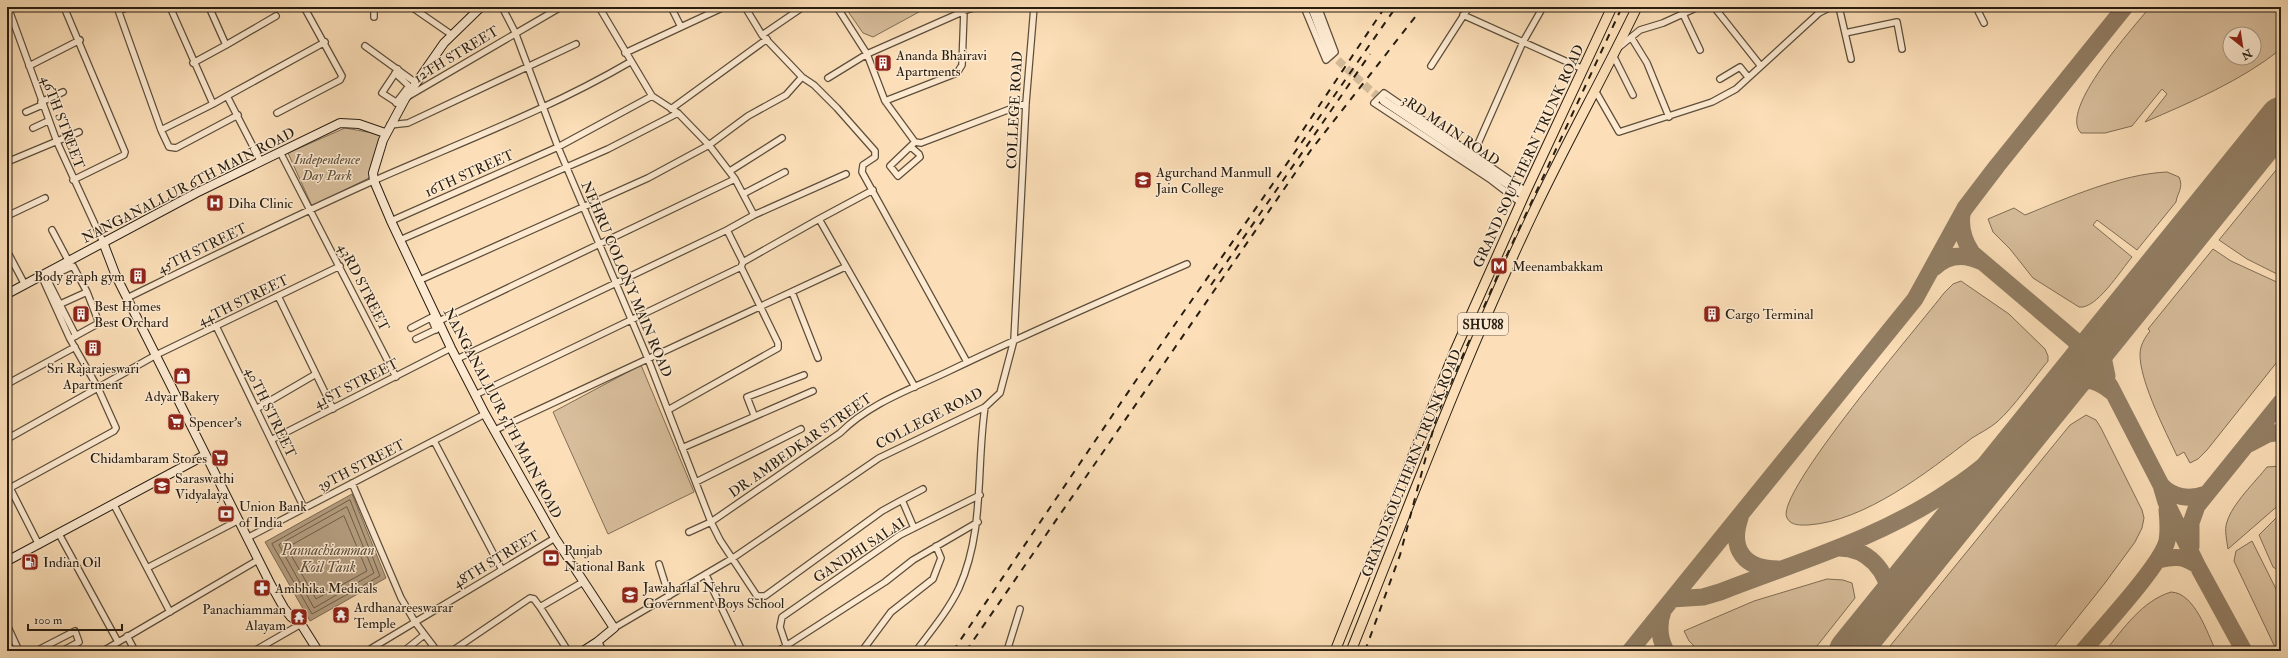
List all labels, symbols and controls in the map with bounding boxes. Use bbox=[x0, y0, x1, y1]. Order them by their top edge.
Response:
street label: 12TH STREET bbox=[411, 22, 502, 86]
north arrow bbox=[2222, 26, 2262, 66]
street label: GRAND SOUTHERN TRUNK ROAD bbox=[1469, 42, 1588, 270]
text: N bbox=[2238, 46, 2255, 63]
place label: Ananda Bhairavi Apartments bbox=[895, 47, 987, 81]
street label: COLLEGE ROAD bbox=[1003, 51, 1026, 169]
building icon: Ananda Bhairavi Apartments bbox=[873, 53, 893, 73]
street label: 46TH STREET bbox=[37, 73, 88, 172]
street label: 3RD MAIN ROAD bbox=[1398, 91, 1503, 169]
street label: NANGANALLUR 6TH MAIN ROAD bbox=[79, 124, 298, 247]
street label: 16TH STREET bbox=[422, 146, 517, 201]
park label: Independence Day Park bbox=[293, 151, 360, 184]
place label: Agurchand Manmull Jain College bbox=[1155, 164, 1272, 197]
school or university icon: Agurchand Manmull Jain College bbox=[1133, 170, 1153, 190]
street label: NEHRU COLONY MAIN ROAD bbox=[577, 179, 676, 380]
hospital icon: Diha Clinic bbox=[205, 193, 225, 213]
place label: Diha Clinic bbox=[228, 195, 294, 212]
street label: 45TH STREET bbox=[155, 219, 250, 277]
street label: 43RD STREET bbox=[334, 241, 393, 334]
metro station icon: Meenambakkam bbox=[1489, 256, 1509, 276]
place label: Meenambakkam bbox=[1512, 258, 1603, 275]
building icon: Body graph gym bbox=[128, 266, 148, 286]
place label: Body graph gym bbox=[34, 268, 125, 286]
street label: 44TH STREET bbox=[195, 271, 292, 330]
place label: Best Homes Best Orchard bbox=[94, 298, 169, 331]
building icon: Best Homes Best Orchard bbox=[71, 304, 91, 324]
building icon: Cargo Terminal bbox=[1702, 304, 1722, 324]
street label: NANGANALLUR 5TH MAIN ROAD bbox=[440, 305, 565, 521]
place label: Cargo Terminal bbox=[1725, 306, 1814, 323]
road number: SHU88 bbox=[1458, 313, 1508, 335]
building icon: Sri Rajarajeswari Apartment bbox=[83, 338, 103, 358]
street label: GRAND SOUTHERN TRUNK ROAD bbox=[1358, 347, 1465, 580]
street label: 41ST STREET bbox=[311, 355, 402, 412]
place label: Sri Rajarajeswari Apartment bbox=[47, 360, 140, 394]
street label: 40TH STREET bbox=[241, 364, 300, 461]
shop icon: Adyar Bakery bbox=[172, 366, 192, 386]
street label: COLLEGE ROAD bbox=[873, 384, 986, 453]
place label: Adyar Bakery bbox=[144, 388, 220, 406]
street label: DR. AMBEDKAR STREET bbox=[726, 389, 876, 501]
supermarket icon: Spencer's bbox=[166, 412, 186, 432]
place label: Spencer's bbox=[189, 414, 242, 432]
street label: 39TH STREET bbox=[315, 436, 408, 495]
supermarket icon: Chidambaram Stores bbox=[210, 448, 230, 468]
place label: Chidambaram Stores bbox=[90, 450, 207, 467]
place label: Saraswathi Vidyalaya bbox=[175, 470, 235, 504]
school or university icon: Saraswathi Vidyalaya bbox=[152, 476, 172, 496]
place label: Union Bank of India bbox=[239, 498, 307, 531]
bank icon: Union Bank of India bbox=[216, 504, 236, 524]
street label: GANDHI SALAI bbox=[810, 514, 909, 586]
street label: 48TH STREET bbox=[450, 527, 543, 592]
water label: Pannachiamman Koil Tank bbox=[280, 541, 375, 577]
place label: Punjab National Bank bbox=[564, 542, 646, 575]
bank icon: Punjab National Bank bbox=[541, 548, 561, 568]
fuel station icon: Indian Oil bbox=[20, 552, 40, 572]
place label: Indian Oil bbox=[43, 554, 101, 571]
pharmacy icon: Ambhika Medicals bbox=[252, 578, 272, 598]
place label: Jawaharlal Nehru Government Boys School bbox=[642, 579, 785, 613]
place label: Ambhika Medicals bbox=[274, 580, 378, 597]
school or university icon: Jawaharlal Nehru Government Boys School bbox=[620, 585, 640, 605]
place label: Ardhanareeswarar Temple bbox=[353, 599, 454, 633]
place label: Panachiamman Alayam bbox=[202, 601, 286, 635]
temple icon: Ardhanareeswarar Temple bbox=[331, 605, 351, 625]
scale bar bbox=[28, 606, 122, 632]
temple icon: Panachiamman Alayam bbox=[289, 607, 309, 627]
text: 100 m bbox=[34, 613, 63, 628]

